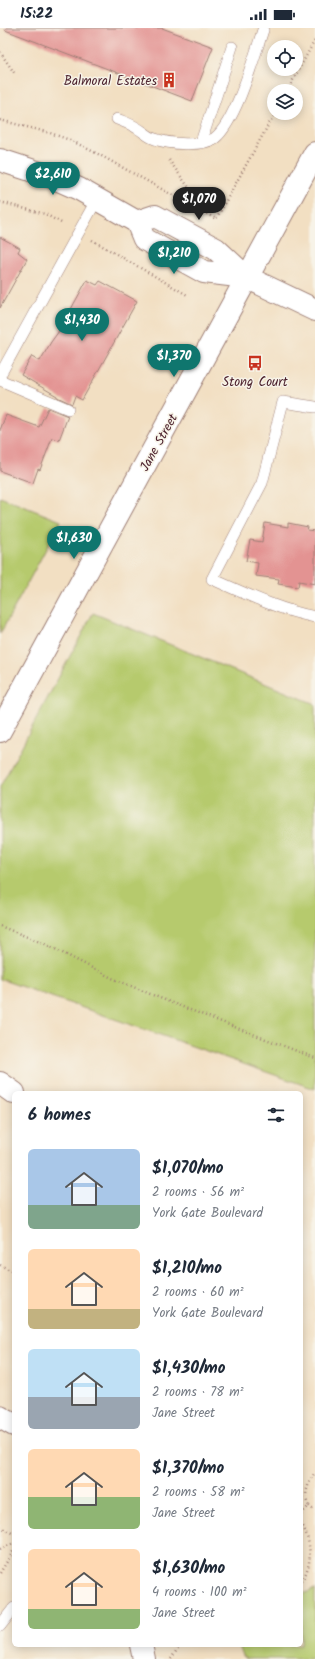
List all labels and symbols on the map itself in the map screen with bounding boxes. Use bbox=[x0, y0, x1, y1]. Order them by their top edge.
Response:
place label: Balmoral Estates bbox=[64, 71, 157, 92]
building icon: Balmoral Estates bbox=[160, 71, 178, 89]
pin: $2,610 bbox=[20, 162, 86, 196]
pin: $1,070 bbox=[166, 187, 232, 221]
pin: $1,210 bbox=[141, 241, 207, 275]
pin: $1,430 bbox=[49, 308, 115, 342]
pin: $1,370 bbox=[141, 344, 207, 378]
bus stop icon: Stong Court bbox=[246, 354, 264, 372]
place label: Stong Court bbox=[222, 372, 289, 393]
street label: Jane Street bbox=[135, 409, 184, 475]
pin: $1,630 bbox=[41, 526, 107, 560]

